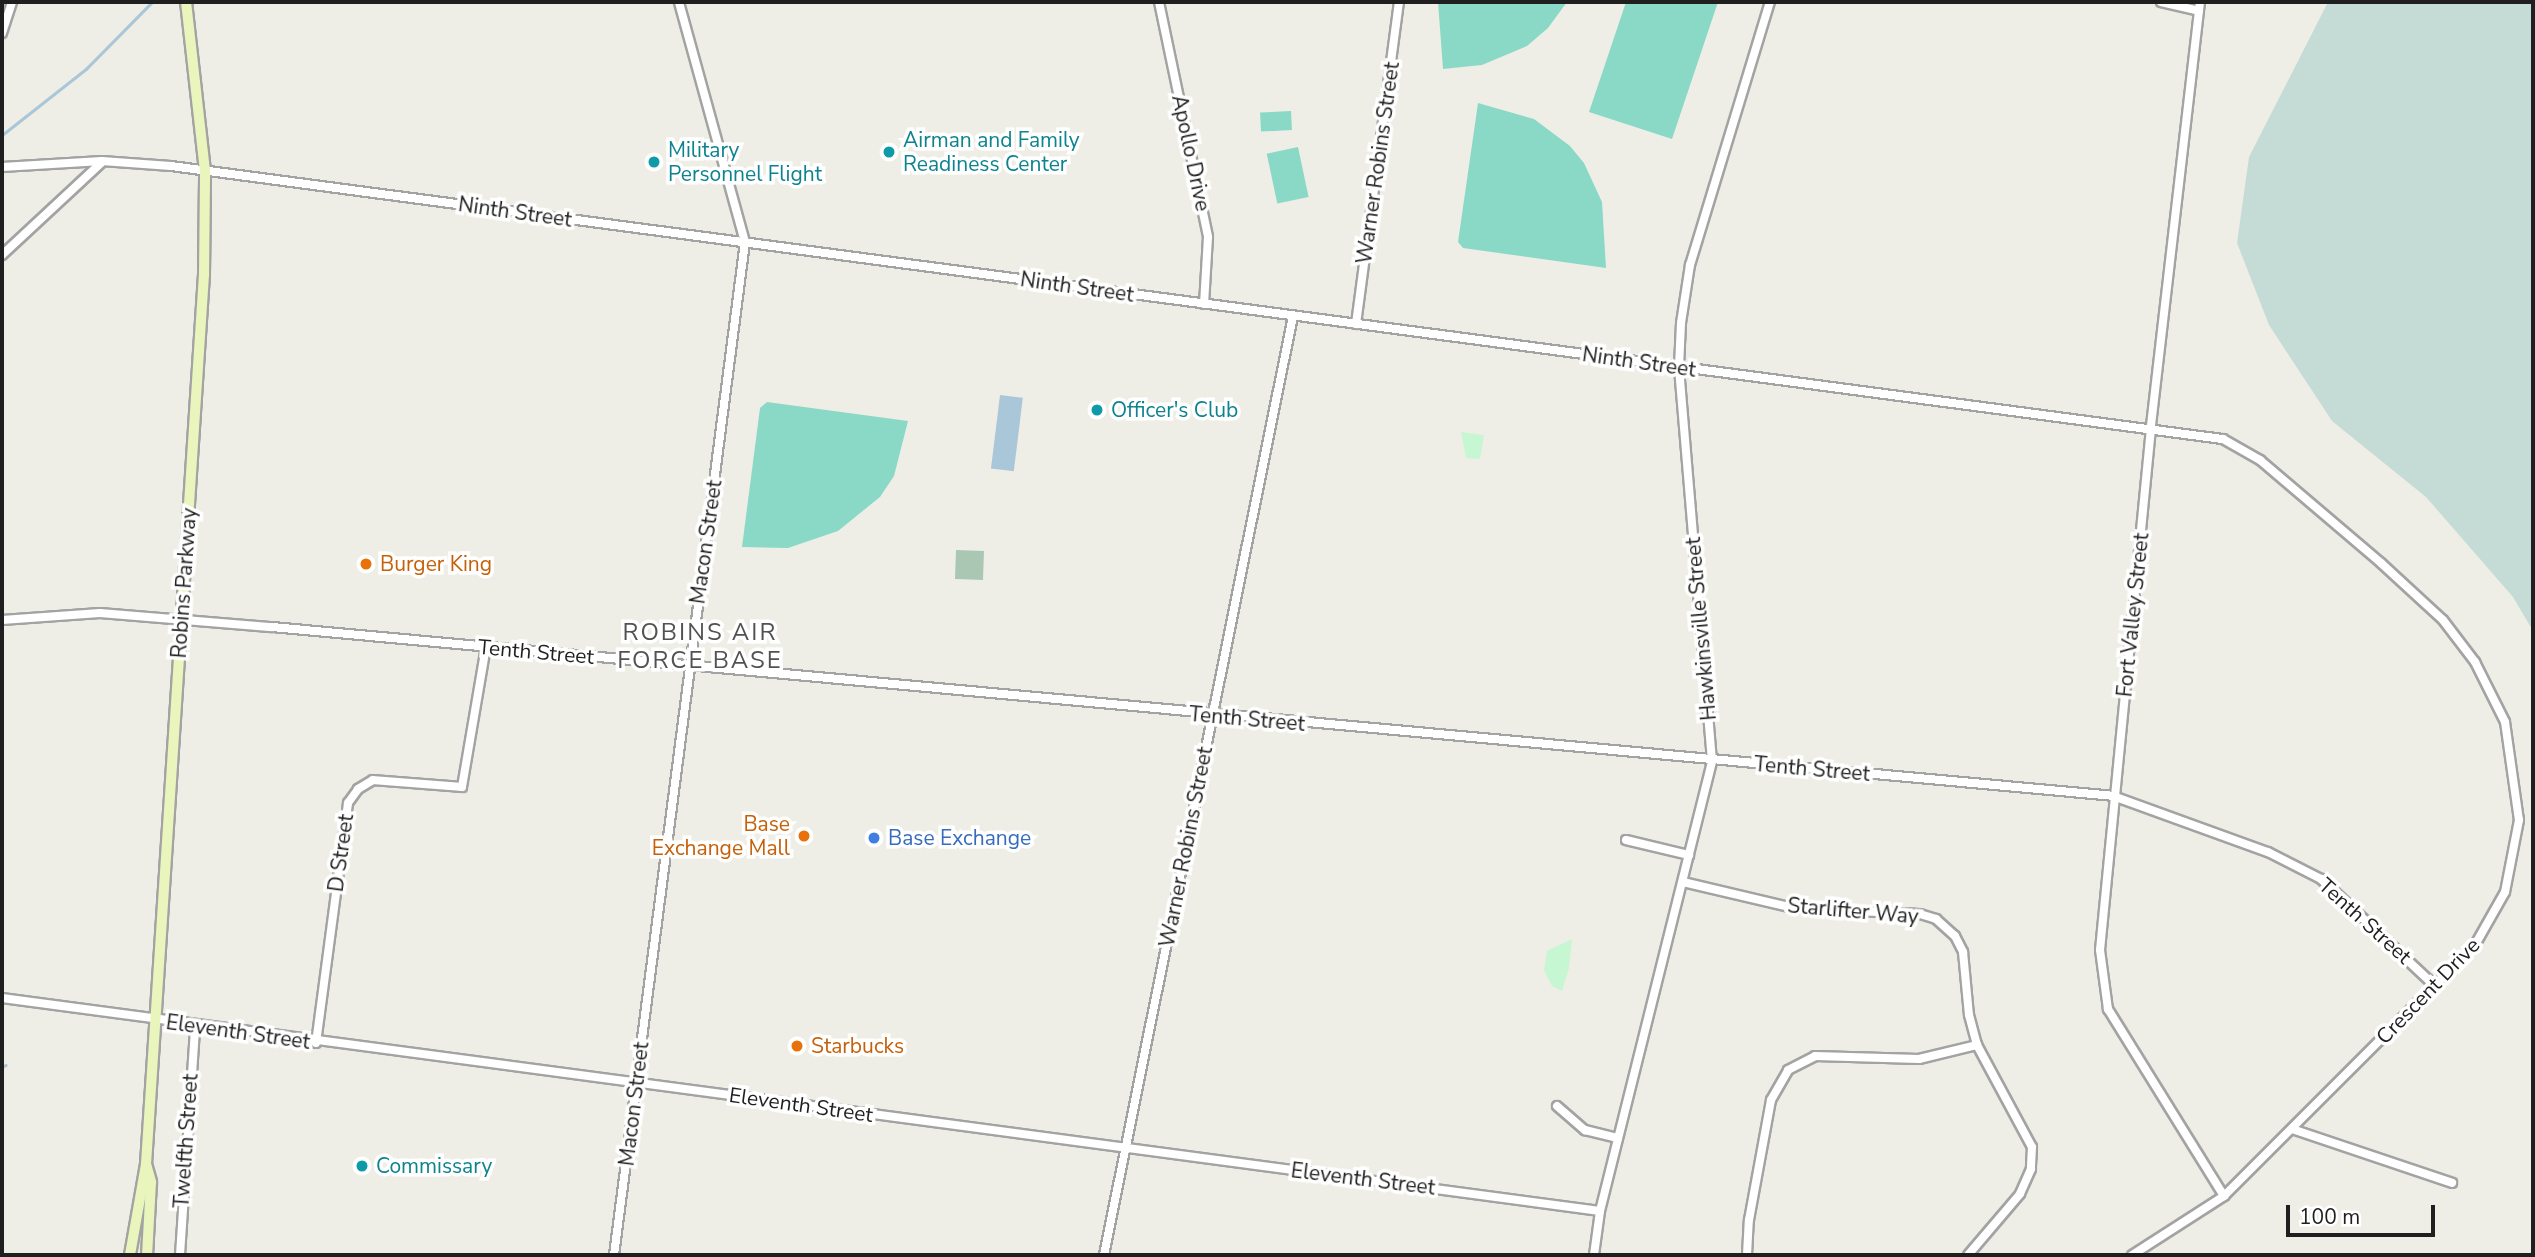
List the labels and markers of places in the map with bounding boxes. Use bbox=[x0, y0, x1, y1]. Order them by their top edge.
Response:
place label: Airman and Family Readiness Center bbox=[903, 127, 1080, 177]
place label: Military Personnel Flight bbox=[668, 137, 822, 187]
marker: Airman and Family Readiness Center bbox=[881, 144, 897, 160]
marker: Military Personnel Flight bbox=[646, 154, 662, 170]
place label: Officer's Club bbox=[1111, 397, 1238, 423]
marker: Officer's Club bbox=[1089, 402, 1105, 418]
place label: Burger King bbox=[380, 551, 492, 577]
marker: Burger King bbox=[358, 556, 374, 572]
place label: Base Exchange Mall bbox=[652, 811, 790, 861]
place label: Base Exchange bbox=[888, 825, 1031, 851]
marker: Base Exchange Mall bbox=[796, 828, 812, 844]
marker: Base Exchange bbox=[866, 830, 882, 846]
place label: Starbucks bbox=[811, 1033, 904, 1059]
marker: Starbucks bbox=[789, 1038, 805, 1054]
place label: Commissary bbox=[376, 1153, 492, 1179]
marker: Commissary bbox=[354, 1158, 370, 1174]

